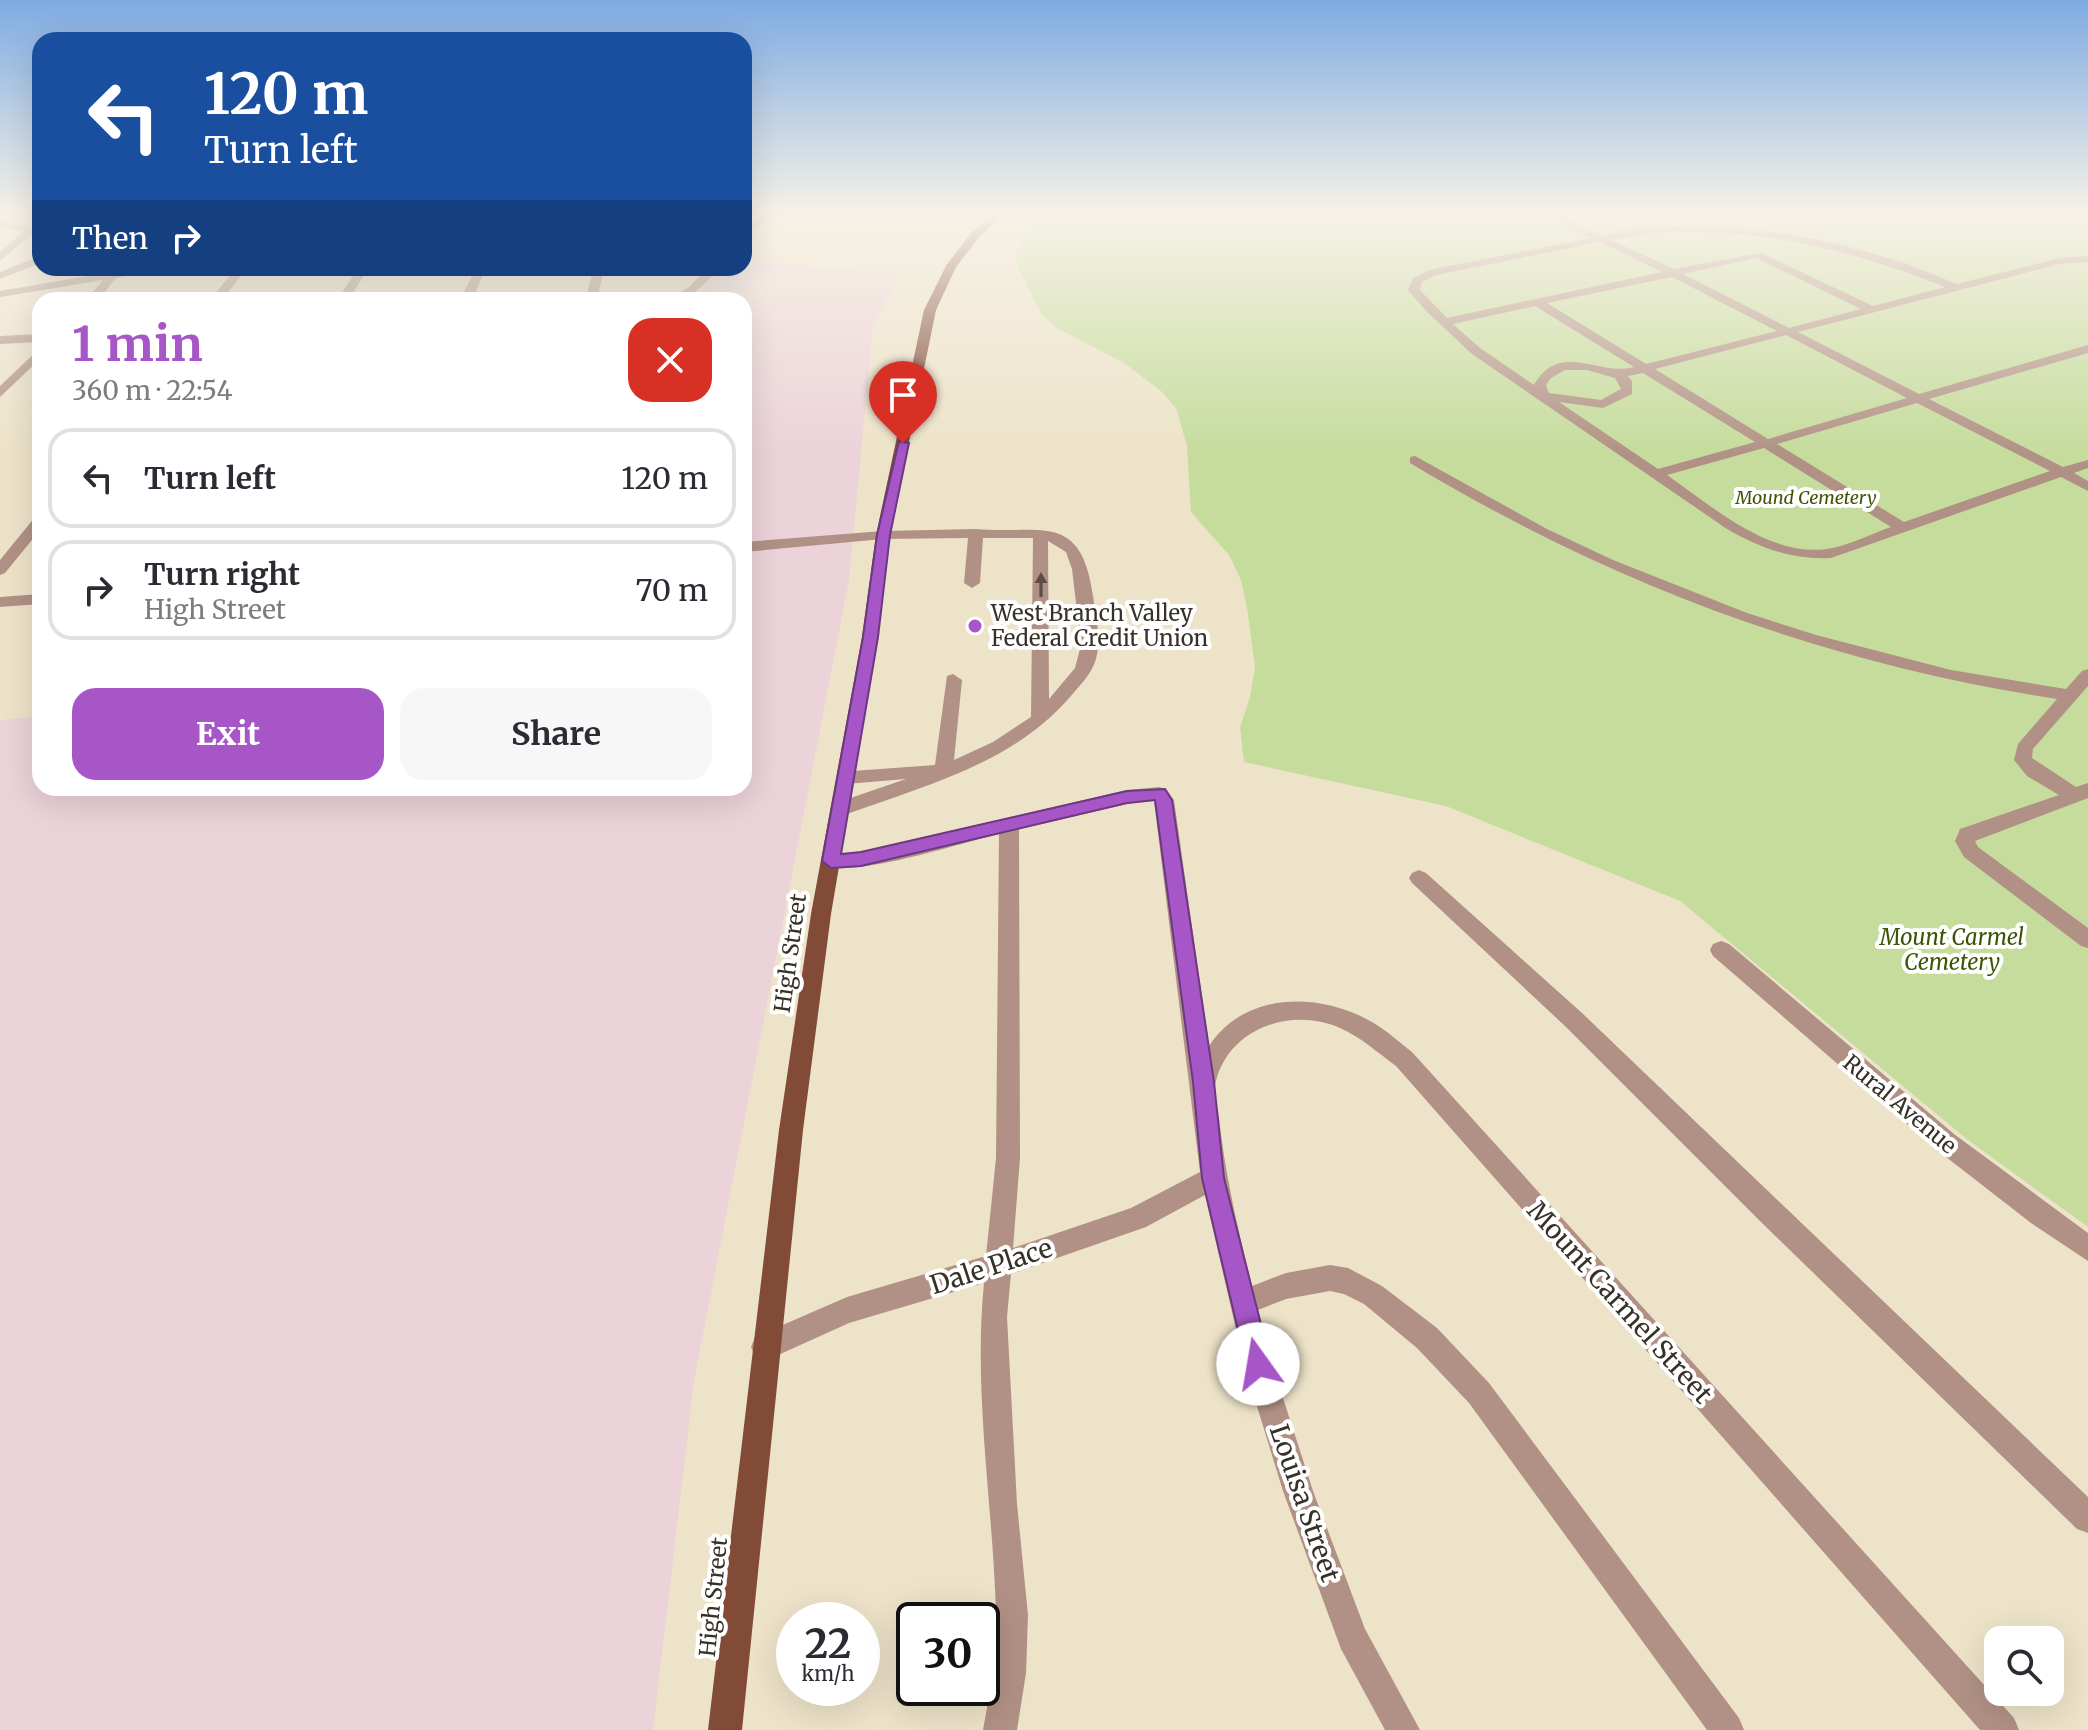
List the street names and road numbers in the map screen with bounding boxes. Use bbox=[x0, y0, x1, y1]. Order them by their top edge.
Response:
street label: High Street bbox=[768, 891, 812, 1014]
street label: Rural Avenue bbox=[1838, 1048, 1962, 1160]
street label: Mount Carmel Street bbox=[1521, 1194, 1719, 1410]
street label: Dale Place bbox=[926, 1231, 1056, 1301]
street label: Louisa Street bbox=[1263, 1420, 1347, 1586]
street label: High Street bbox=[693, 1535, 733, 1658]

